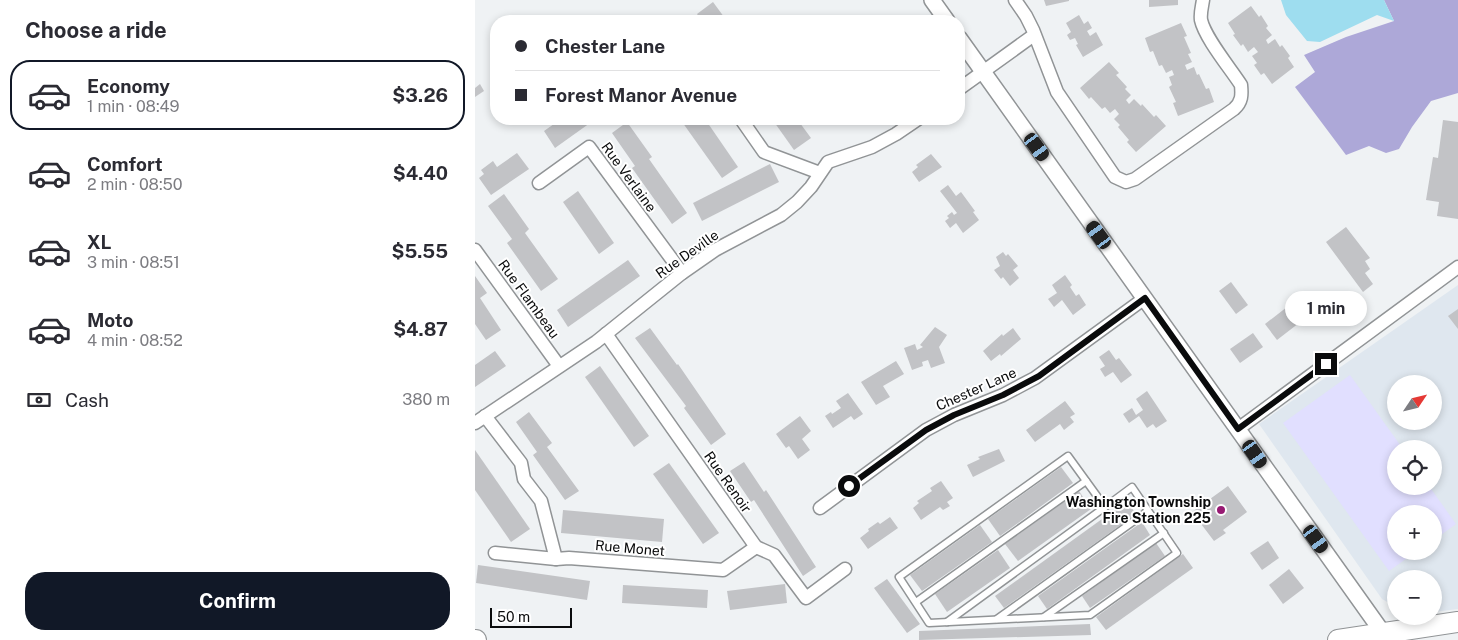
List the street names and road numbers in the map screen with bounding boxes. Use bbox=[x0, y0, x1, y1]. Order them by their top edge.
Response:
street label: Rue Verlaine bbox=[598, 139, 660, 215]
street label: Rue Deville bbox=[653, 227, 721, 281]
street label: Rue Flambeau bbox=[495, 257, 563, 341]
street label: Chester Lane bbox=[933, 364, 1019, 414]
street label: Rue Renoir bbox=[701, 448, 755, 516]
street label: Rue Monet bbox=[594, 537, 666, 559]

